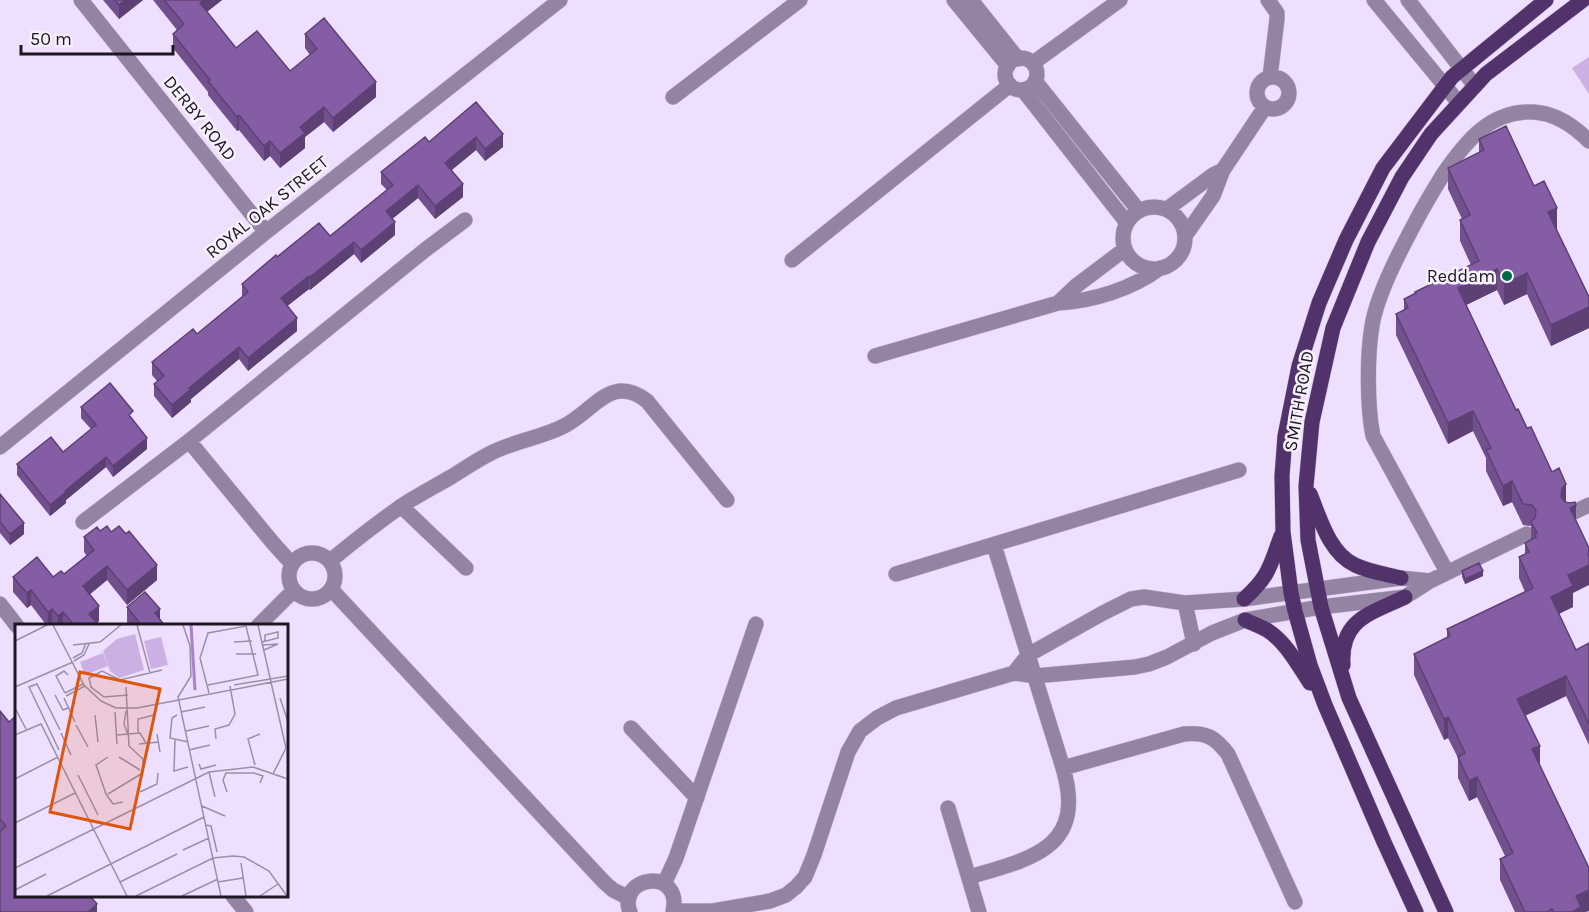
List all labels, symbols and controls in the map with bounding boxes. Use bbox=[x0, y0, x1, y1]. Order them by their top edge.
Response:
scale bar bbox=[21, 18, 172, 56]
text: 50 m bbox=[30, 28, 72, 50]
street label: DERBY ROAD bbox=[159, 71, 241, 165]
street label: ROYAL OAK STREET bbox=[201, 151, 333, 263]
place label: Reddam bbox=[1427, 265, 1495, 287]
marker: Reddam bbox=[1500, 269, 1514, 283]
street label: SMITH ROAD bbox=[1279, 349, 1319, 453]
inset map bbox=[15, 624, 288, 897]

